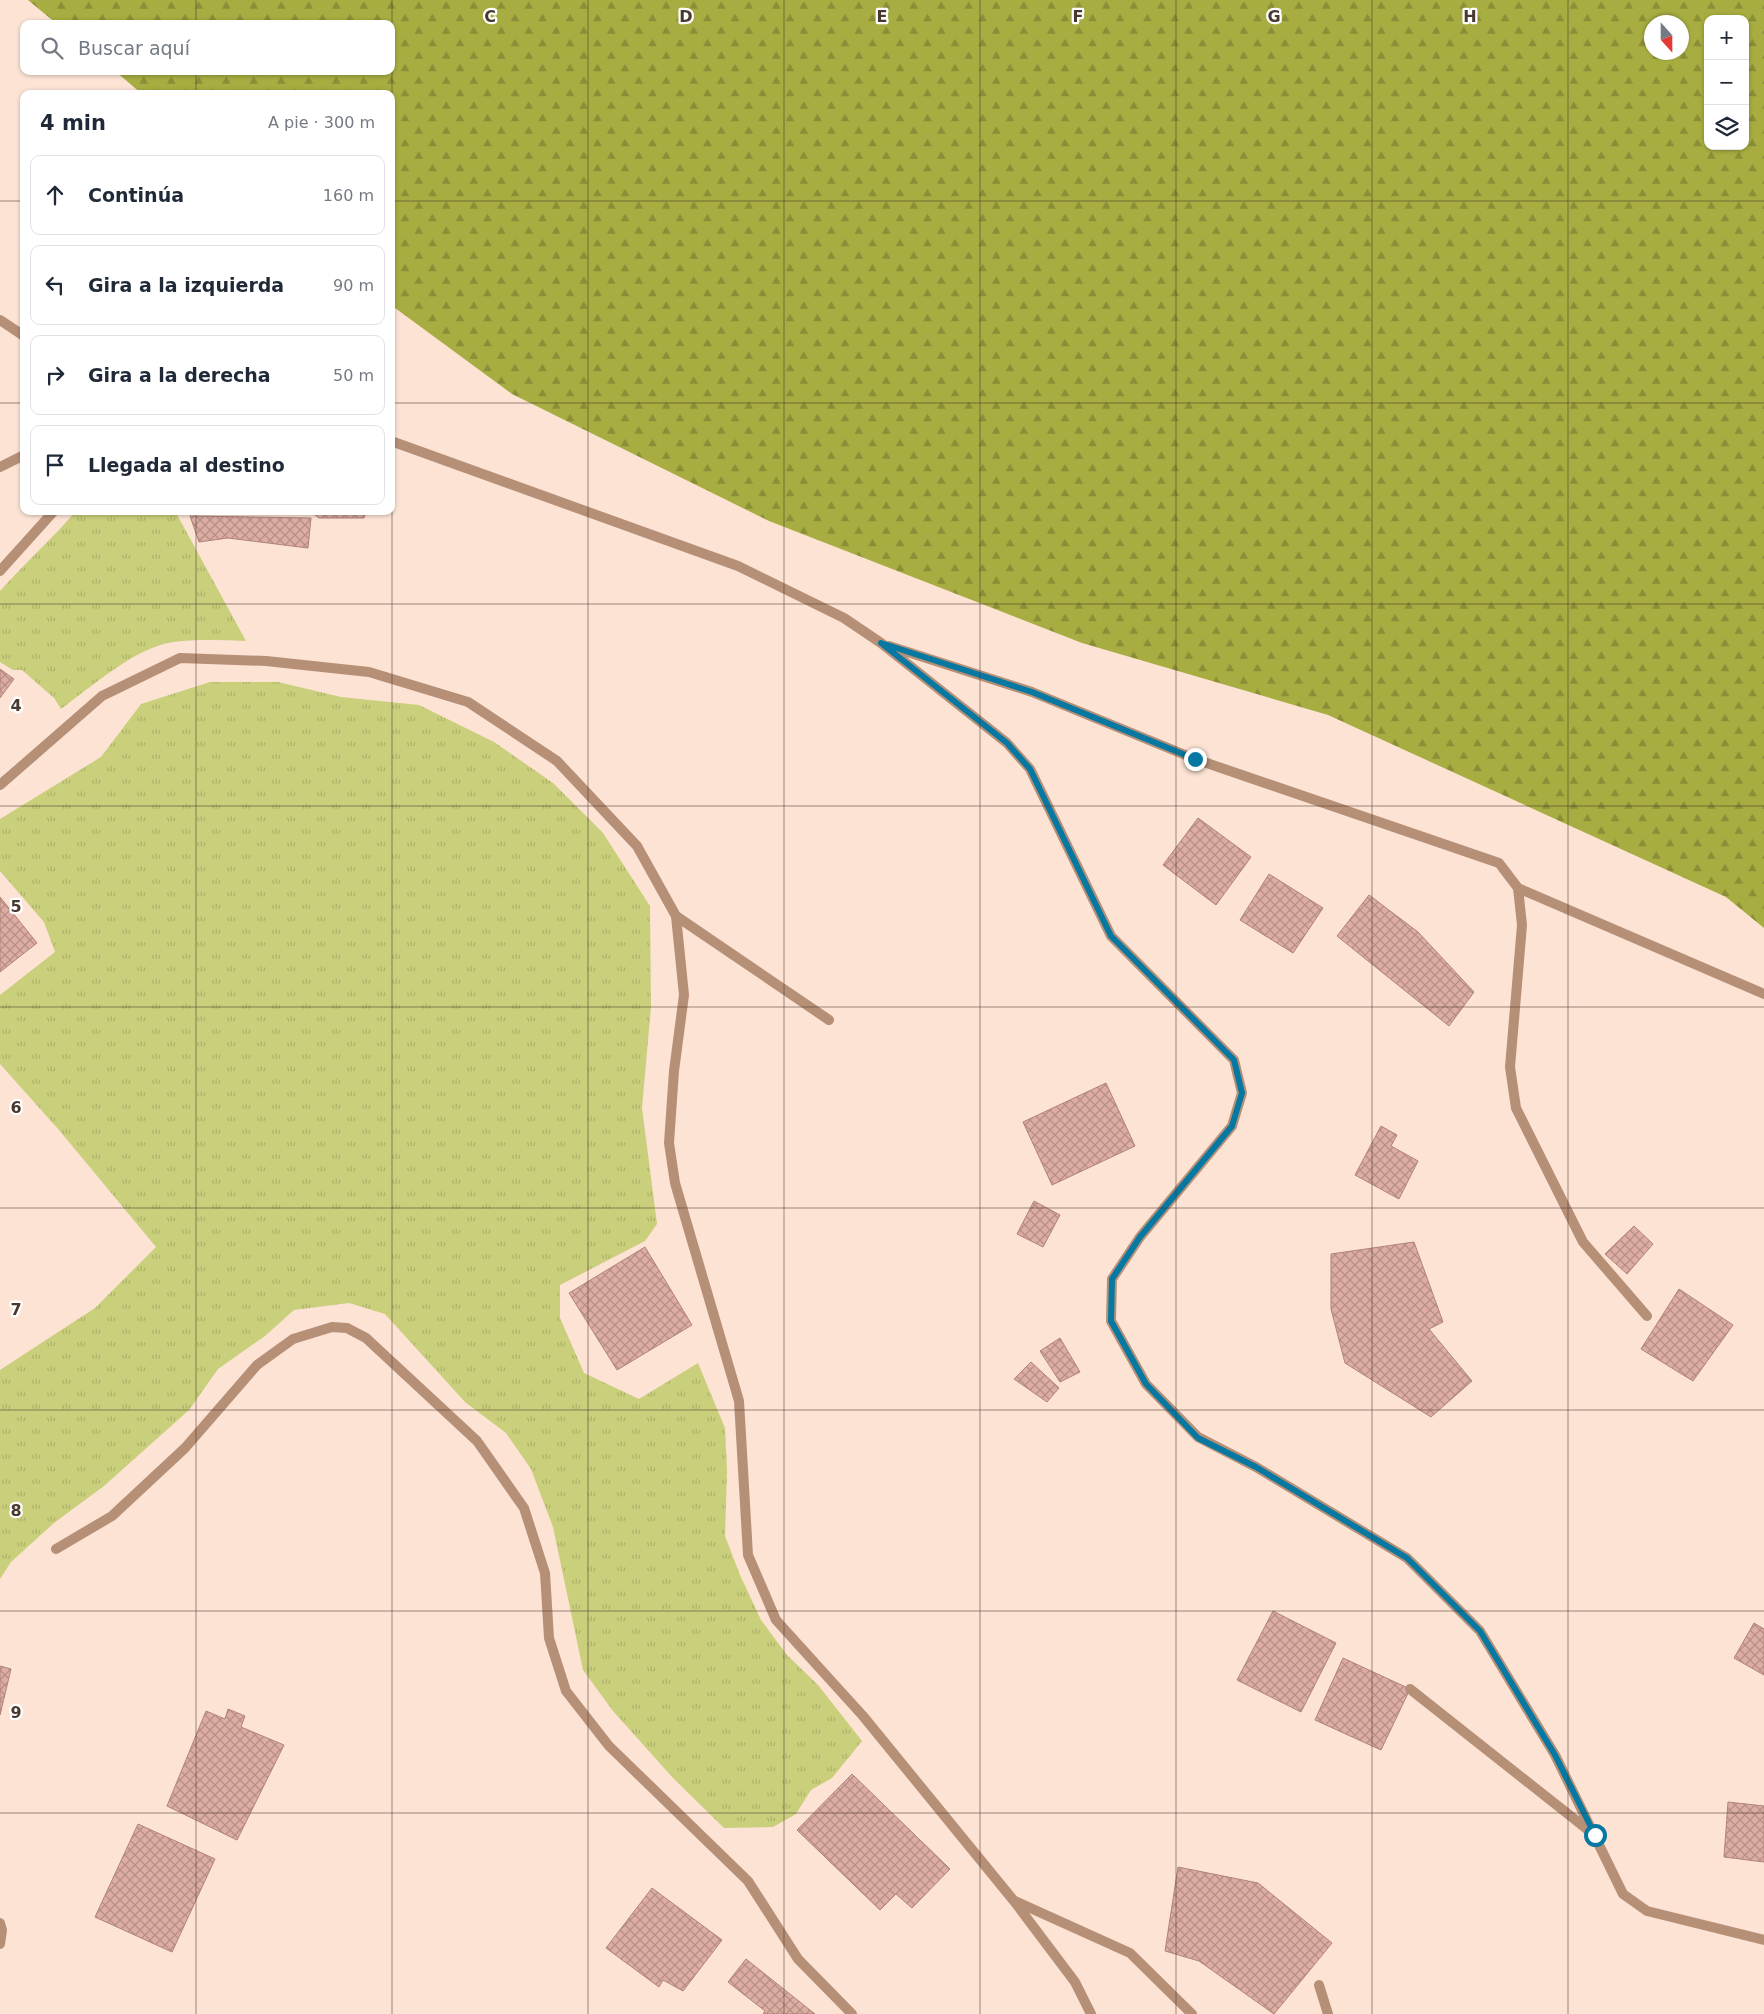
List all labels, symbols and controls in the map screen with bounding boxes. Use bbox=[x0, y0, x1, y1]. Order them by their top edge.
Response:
text: C bbox=[484, 7, 496, 26]
text: D bbox=[679, 7, 693, 26]
text: E bbox=[877, 7, 887, 26]
text: F bbox=[1073, 7, 1083, 26]
text: G bbox=[1267, 7, 1281, 26]
text: H bbox=[1463, 7, 1477, 26]
north arrow bbox=[1644, 15, 1689, 60]
map controls bbox=[1704, 15, 1749, 150]
button: + bbox=[1704, 15, 1749, 60]
search box bbox=[20, 20, 395, 75]
icon: search bbox=[38, 34, 66, 62]
text: Buscar aquí bbox=[78, 37, 190, 59]
button: − bbox=[1704, 60, 1749, 105]
button: layers bbox=[1704, 105, 1749, 150]
text: 4 min bbox=[40, 111, 106, 135]
text: A pie · 300 m bbox=[268, 113, 375, 132]
icon: ahead bbox=[41, 181, 69, 209]
text: Continúa bbox=[88, 184, 184, 206]
text: 160 m bbox=[323, 186, 374, 205]
icon: left bbox=[41, 271, 69, 299]
text: Gira a la izquierda bbox=[88, 274, 284, 296]
text: 90 m bbox=[333, 276, 374, 295]
icon: right bbox=[41, 361, 69, 389]
text: Gira a la derecha bbox=[88, 364, 271, 386]
text: 50 m bbox=[333, 366, 374, 385]
icon: arrive bbox=[41, 451, 69, 479]
text: Llegada al destino bbox=[88, 454, 285, 476]
text: 4 bbox=[10, 696, 22, 715]
route end bbox=[1184, 748, 1207, 771]
text: 5 bbox=[10, 897, 22, 916]
text: 6 bbox=[10, 1098, 22, 1117]
text: 7 bbox=[10, 1300, 22, 1319]
text: 8 bbox=[10, 1501, 22, 1520]
text: 9 bbox=[10, 1703, 22, 1722]
route start bbox=[1584, 1824, 1607, 1847]

